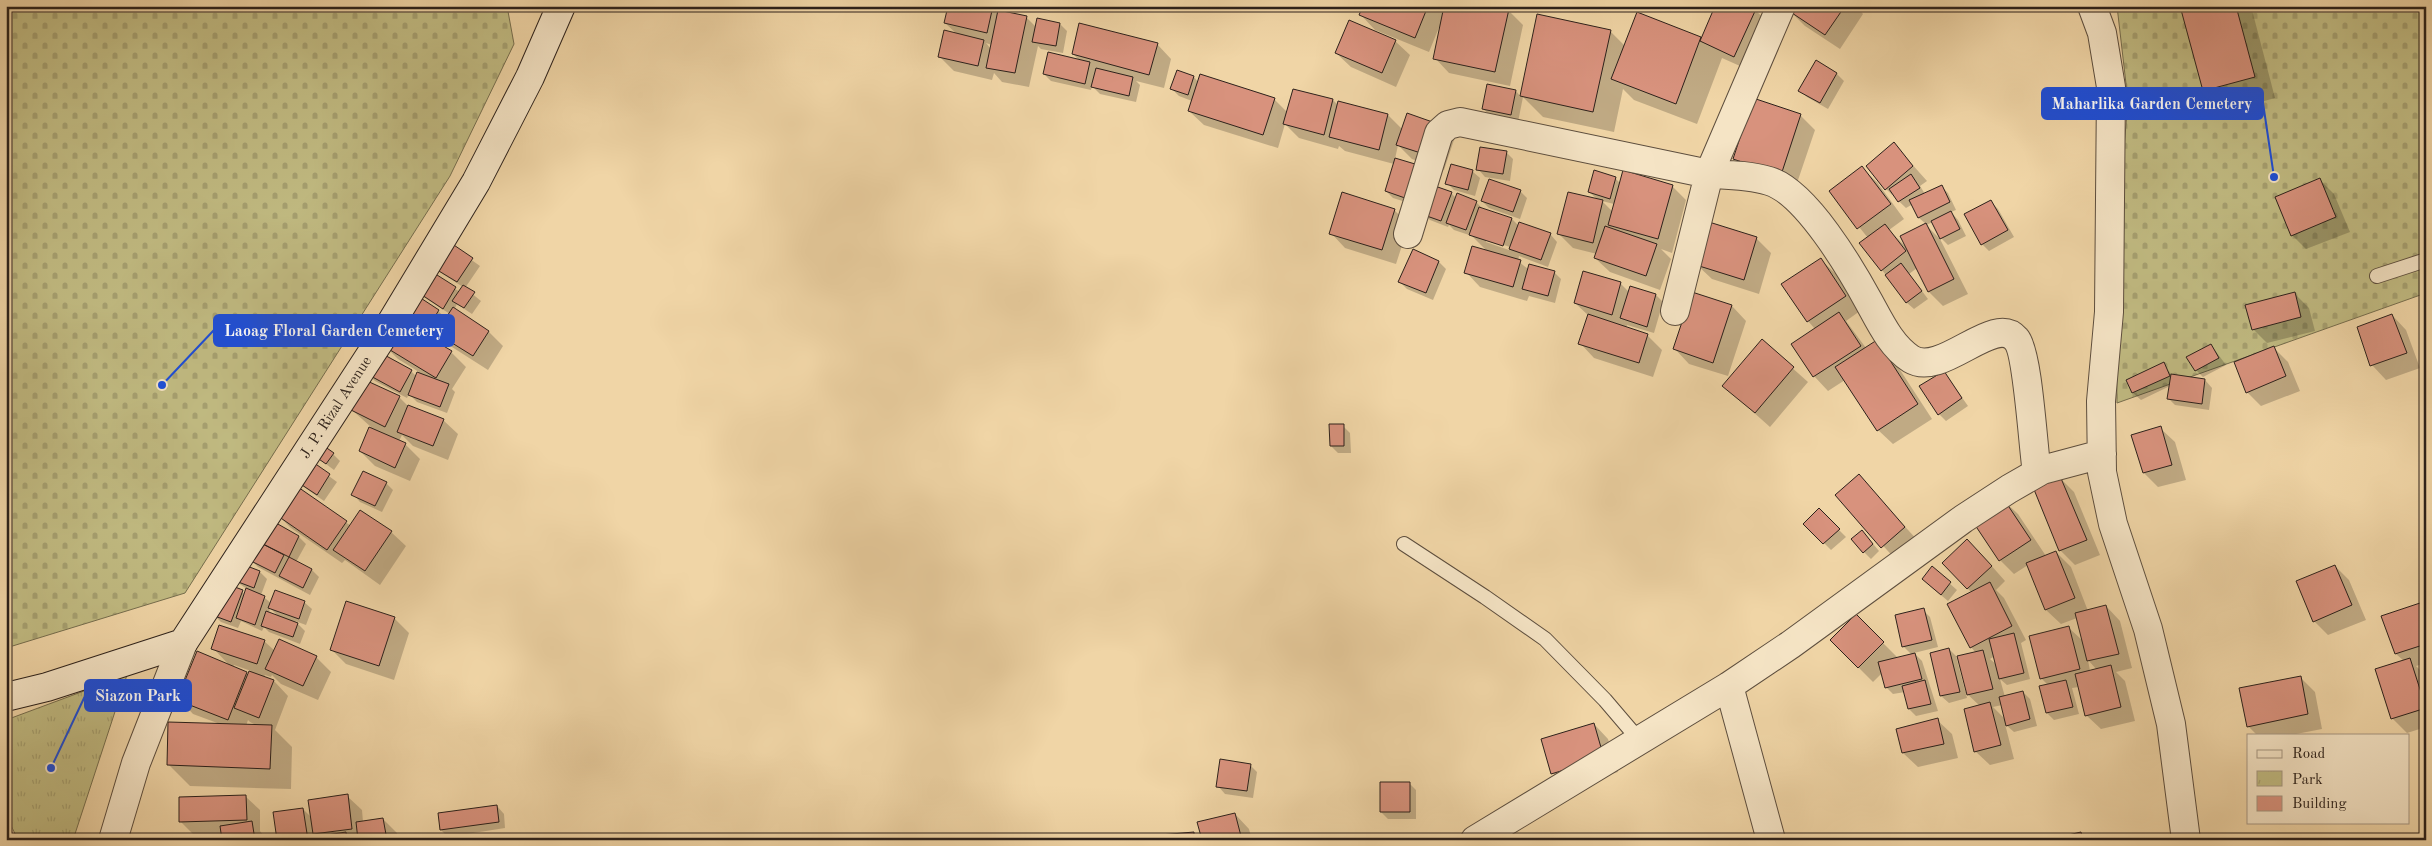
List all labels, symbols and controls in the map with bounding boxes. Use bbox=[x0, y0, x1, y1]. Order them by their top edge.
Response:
callout: Maharlika Garden Cemetery bbox=[2042, 88, 2263, 119]
text: Maharlika Garden Cemetery bbox=[2052, 97, 2252, 113]
callout: Laoag Floral Garden Cemetery bbox=[214, 315, 454, 346]
text: Laoag Floral Garden Cemetery bbox=[224, 324, 444, 340]
street label: J. P. Rizal Avenue bbox=[298, 354, 375, 461]
callout: Siazon Park bbox=[85, 680, 191, 711]
text: Siazon Park bbox=[95, 689, 181, 705]
legend bbox=[2247, 734, 2410, 824]
text: Road bbox=[2292, 747, 2326, 762]
text: Park bbox=[2292, 773, 2323, 788]
text: Building bbox=[2292, 797, 2347, 812]

